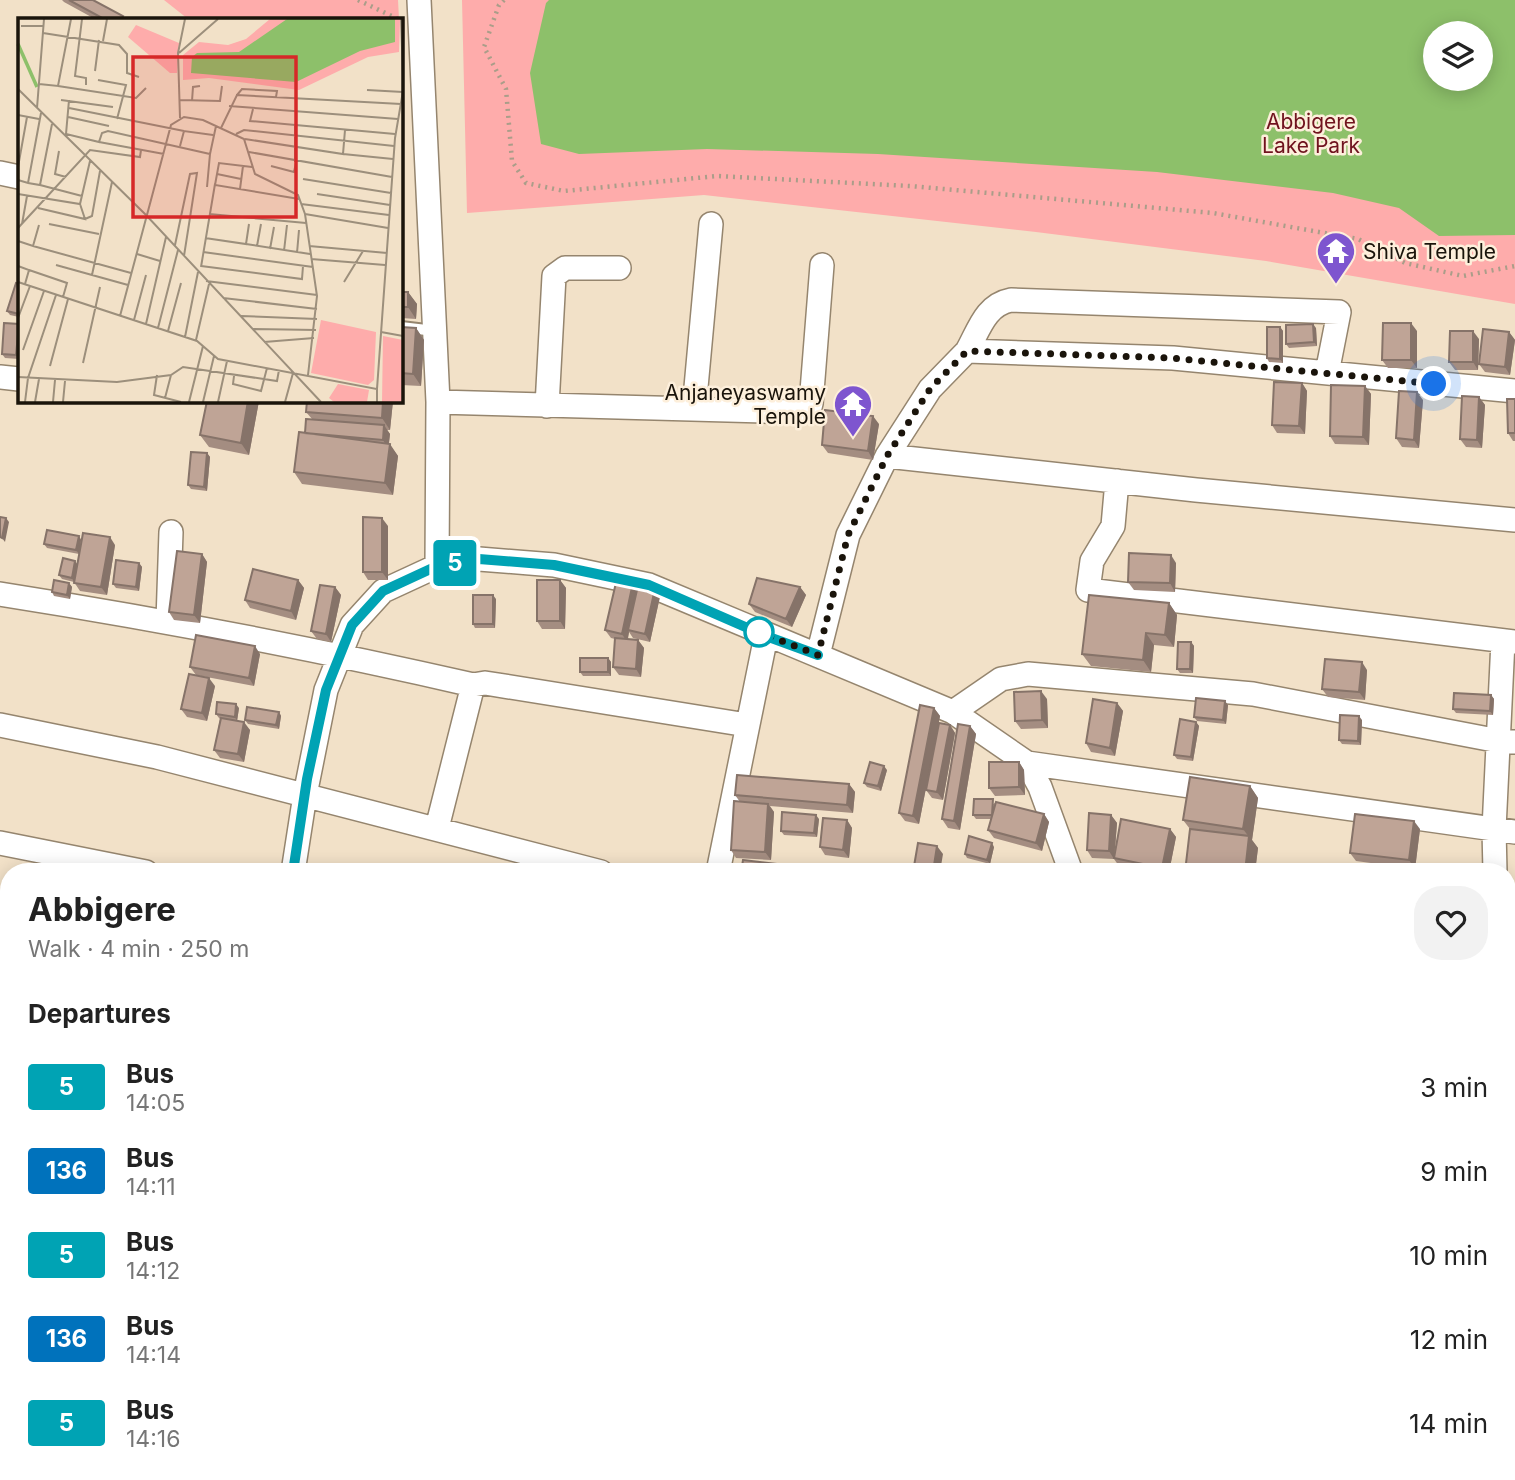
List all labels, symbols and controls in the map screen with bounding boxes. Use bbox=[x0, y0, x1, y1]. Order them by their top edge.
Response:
inset map bbox=[18, 18, 402, 402]
map controls bbox=[1423, 21, 1493, 91]
button: layers bbox=[1423, 21, 1493, 91]
park label: Abbigere Lake Park bbox=[1262, 109, 1360, 158]
temple icon: Shiva Temple bbox=[1315, 230, 1357, 285]
place label: Shiva Temple bbox=[1363, 239, 1496, 264]
your location bbox=[1416, 366, 1451, 401]
place label: Anjaneyaswamy Temple bbox=[665, 380, 826, 429]
temple icon: Anjaneyaswamy Temple bbox=[832, 383, 874, 438]
line badge: 5 bbox=[432, 540, 478, 586]
text: 5 bbox=[447, 548, 463, 577]
unlabelled marker bbox=[744, 617, 774, 647]
button: heart bbox=[1414, 886, 1488, 960]
text: Abbigere bbox=[28, 889, 176, 929]
text: Walk · 4 min · 250 m bbox=[28, 935, 250, 963]
text: Departures bbox=[28, 998, 171, 1029]
text: Bus bbox=[126, 1058, 174, 1089]
text: 5 bbox=[59, 1072, 74, 1101]
text: 3 min bbox=[1420, 1072, 1488, 1103]
text: 14:05 bbox=[126, 1089, 185, 1117]
text: Bus bbox=[126, 1142, 174, 1173]
text: 136 bbox=[46, 1156, 87, 1185]
text: 9 min bbox=[1420, 1156, 1488, 1187]
text: 14:11 bbox=[126, 1173, 176, 1201]
text: Bus bbox=[126, 1226, 174, 1257]
text: 5 bbox=[59, 1240, 74, 1269]
text: 10 min bbox=[1409, 1240, 1488, 1271]
text: 14:12 bbox=[126, 1257, 180, 1285]
text: Bus bbox=[126, 1310, 174, 1341]
text: 136 bbox=[46, 1324, 87, 1353]
text: 12 min bbox=[1410, 1324, 1488, 1355]
text: 14:14 bbox=[126, 1341, 181, 1369]
text: Bus bbox=[126, 1394, 174, 1425]
text: 5 bbox=[59, 1408, 74, 1437]
text: 14 min bbox=[1409, 1408, 1488, 1439]
text: 14:16 bbox=[126, 1425, 180, 1453]

